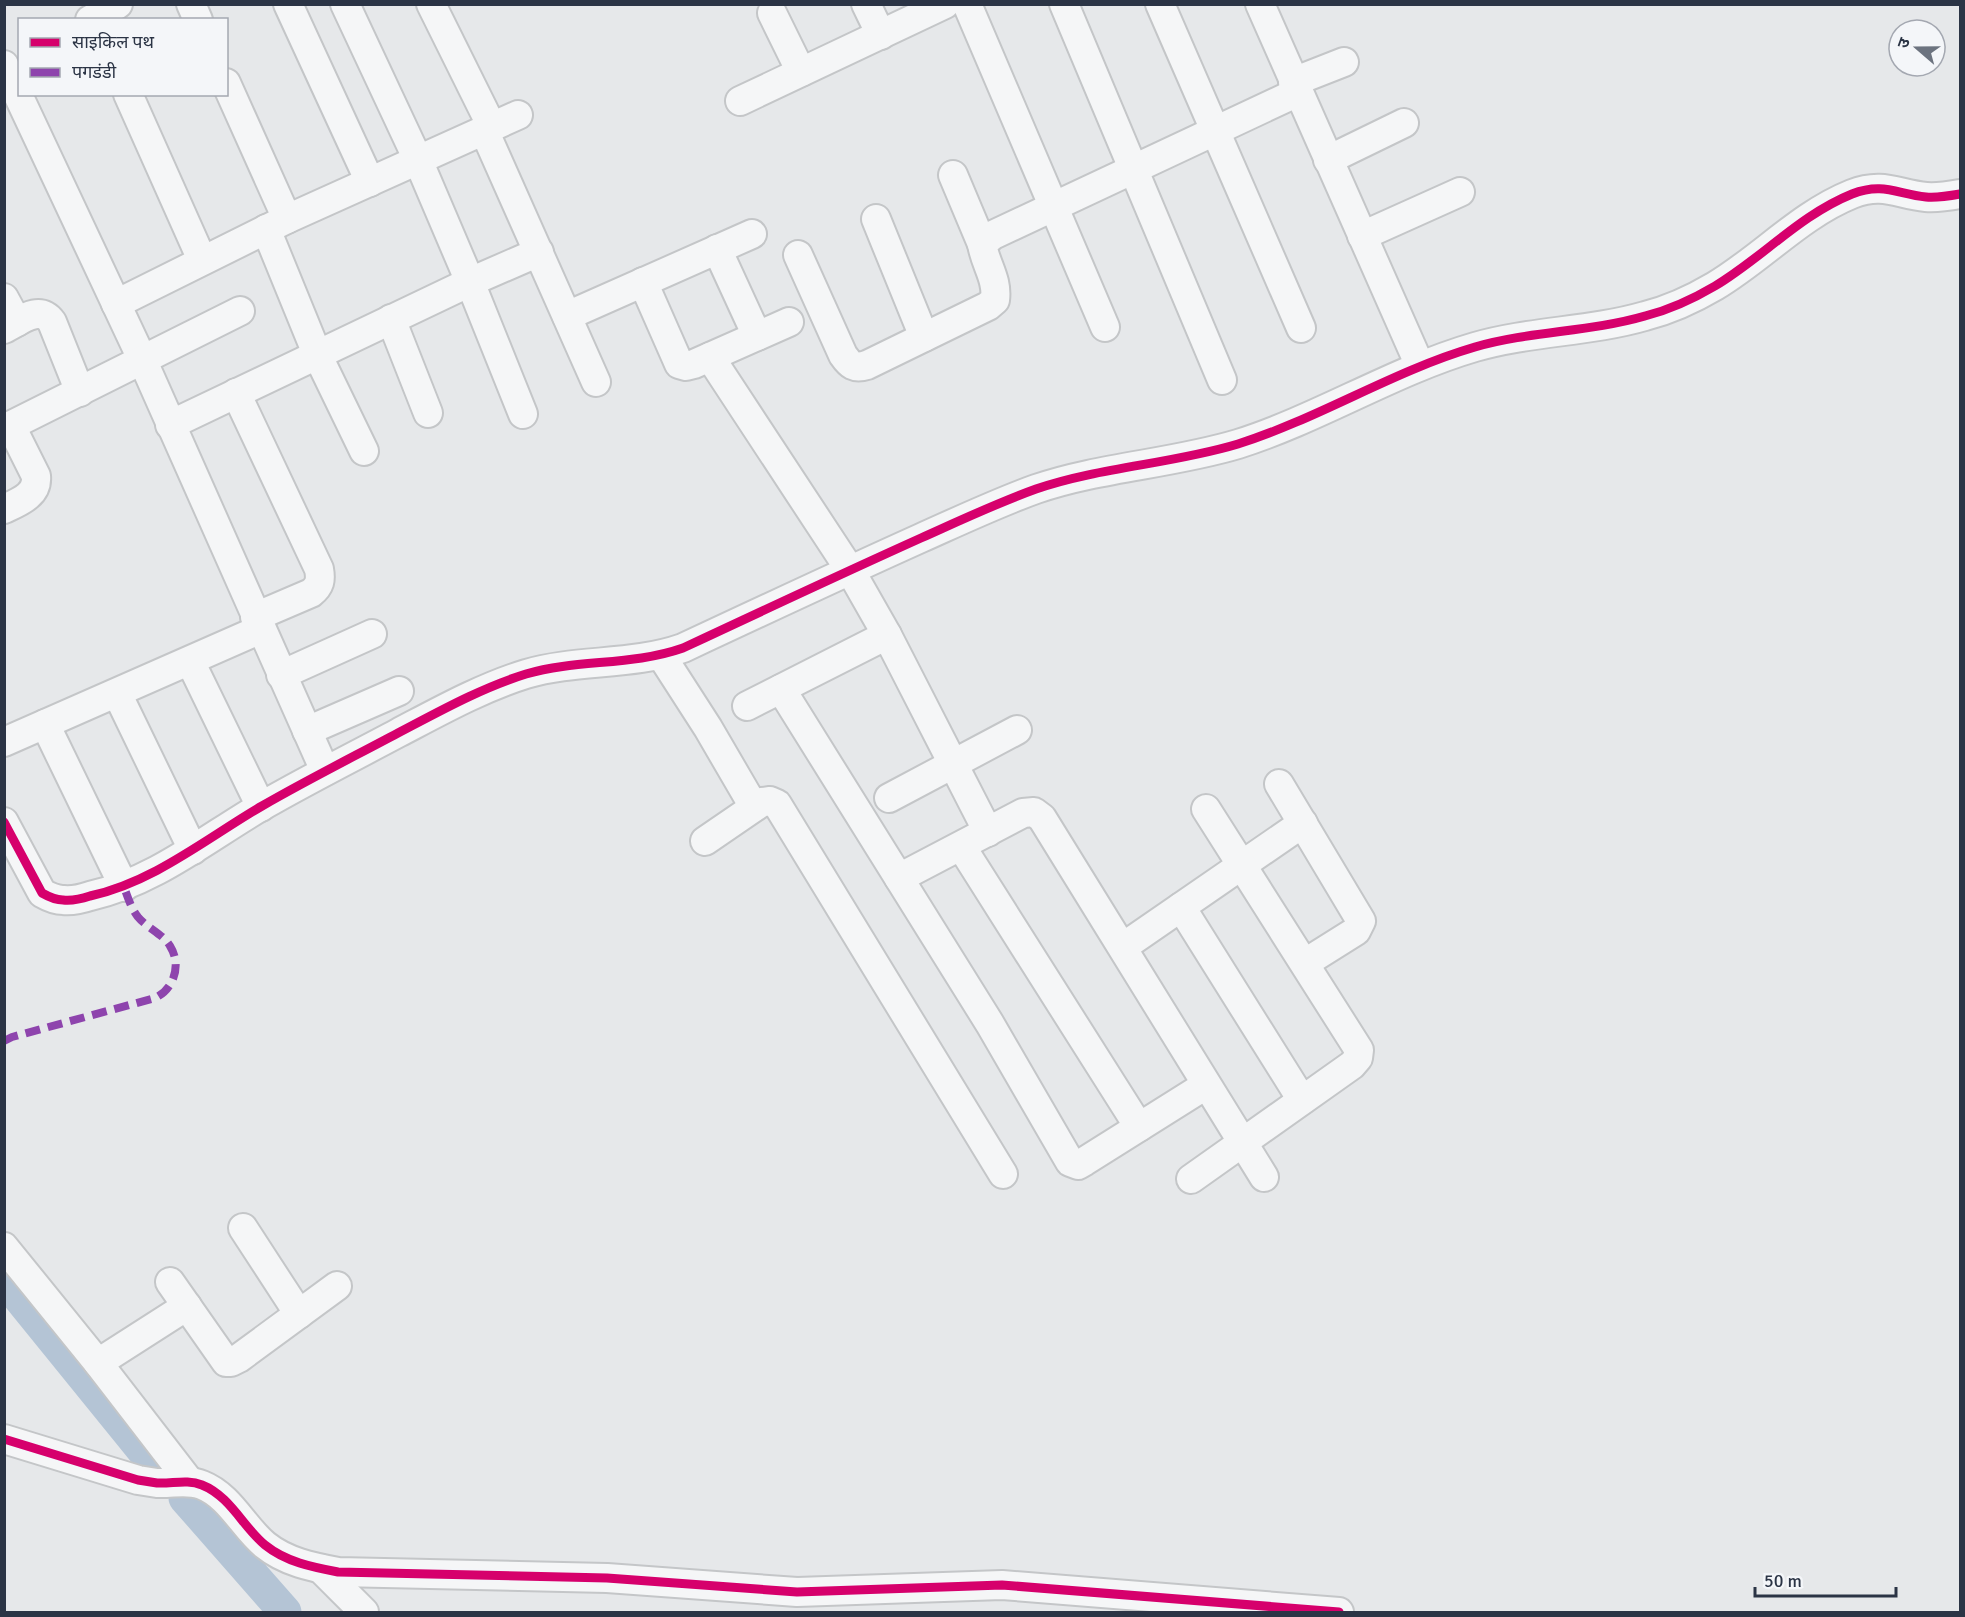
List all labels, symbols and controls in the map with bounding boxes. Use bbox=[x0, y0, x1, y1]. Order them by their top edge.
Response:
legend bbox=[18, 18, 228, 96]
north arrow bbox=[1887, 18, 1947, 78]
text: साइकिल पथ bbox=[72, 31, 155, 53]
text: उ bbox=[1893, 35, 1915, 51]
text: पगडंडी bbox=[72, 61, 117, 83]
scale bar bbox=[1755, 1560, 1896, 1598]
text: 50 m bbox=[1764, 1570, 1802, 1592]

